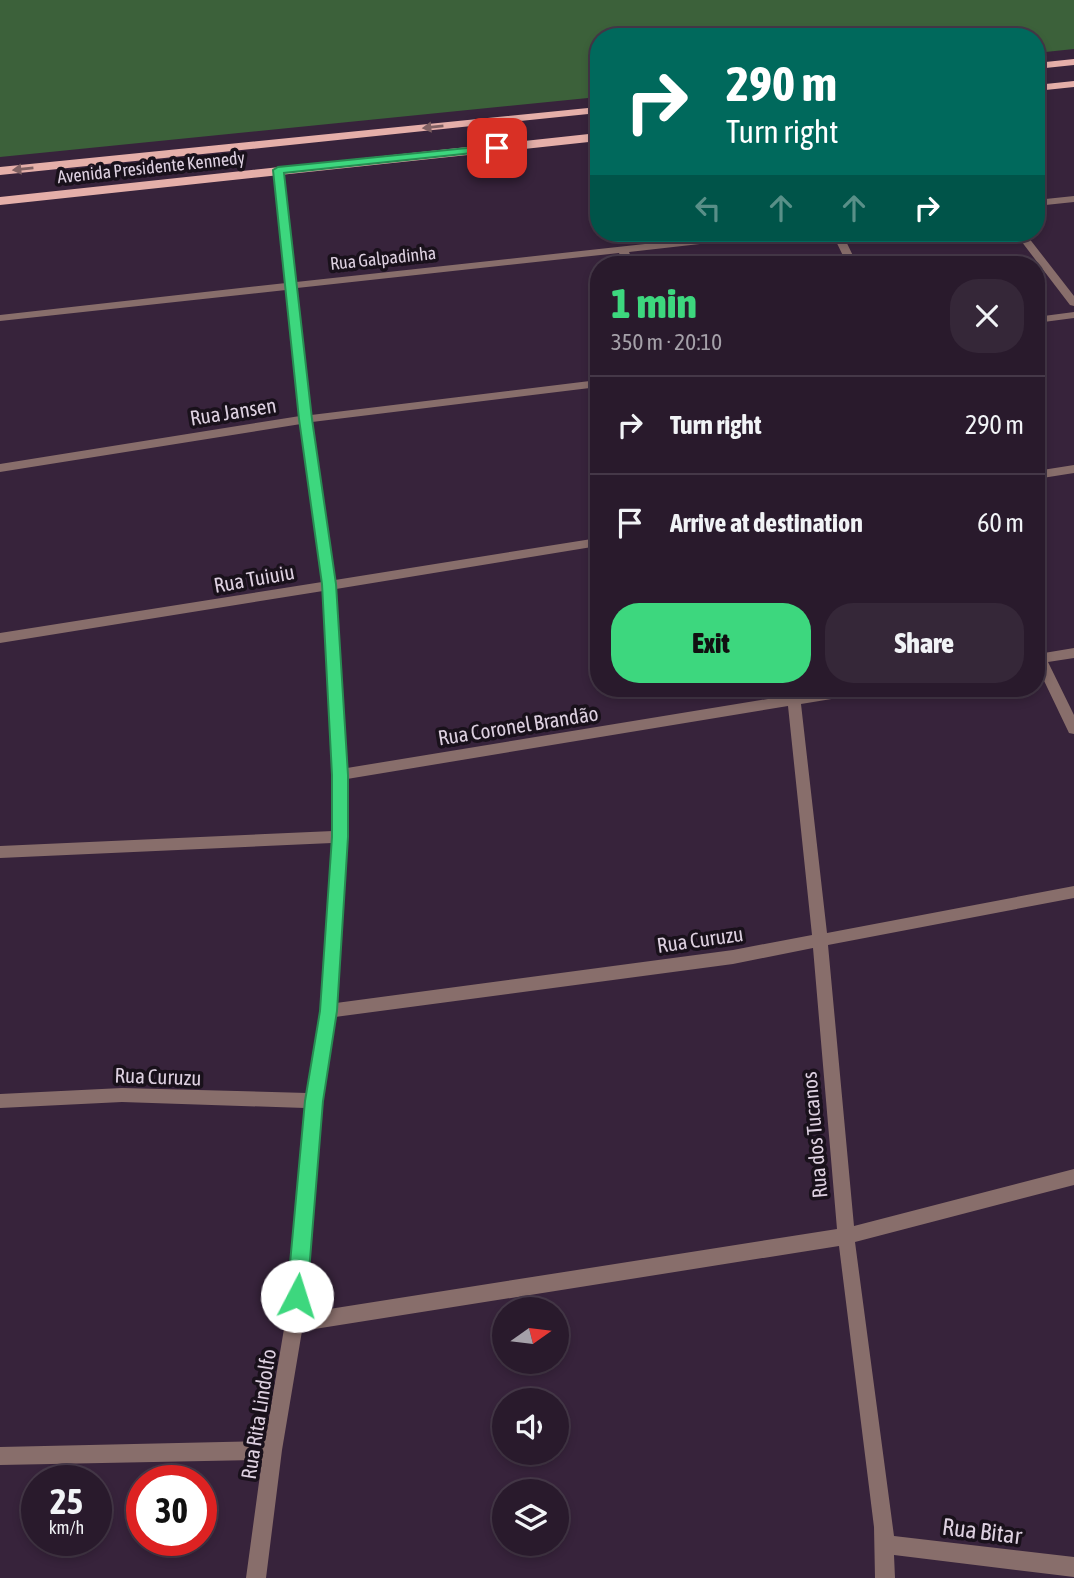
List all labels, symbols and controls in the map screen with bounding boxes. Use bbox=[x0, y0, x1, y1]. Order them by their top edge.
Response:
text: 290 m bbox=[726, 55, 837, 111]
icon: right bbox=[611, 56, 702, 147]
text: Turn right bbox=[726, 113, 839, 150]
pin bbox=[467, 118, 527, 178]
one-way arrow bbox=[422, 121, 444, 132]
icon: arrive bbox=[478, 129, 516, 167]
street label: Avenida Presidente Kennedy bbox=[56, 147, 246, 187]
one-way arrow bbox=[12, 163, 34, 174]
icon: left bbox=[689, 189, 727, 227]
icon: ahead bbox=[762, 189, 800, 227]
icon: ahead bbox=[835, 189, 873, 227]
icon: right bbox=[908, 189, 946, 227]
street label: Rua Galpadinha bbox=[329, 242, 437, 274]
text: 1 min bbox=[611, 279, 697, 327]
button: close bbox=[950, 279, 1024, 353]
text: 350 m · 20:10 bbox=[611, 329, 722, 355]
street label: Rua Jansen bbox=[188, 392, 278, 430]
icon: right bbox=[611, 406, 649, 444]
text: Turn right bbox=[670, 410, 761, 440]
text: 290 m bbox=[965, 410, 1024, 440]
icon: arrive bbox=[611, 504, 649, 542]
text: Arrive at destination bbox=[670, 508, 863, 538]
text: 60 m bbox=[977, 508, 1024, 538]
street label: Rua Tuiuiu bbox=[212, 559, 296, 597]
button: Exit bbox=[611, 603, 811, 683]
button: Share bbox=[825, 603, 1024, 683]
street label: Rua Coronel Brandão bbox=[436, 700, 600, 750]
street label: Rua Curuzu bbox=[655, 921, 745, 957]
street label: Rua Curuzu bbox=[114, 1062, 202, 1090]
street label: Rua dos Tucanos bbox=[797, 1071, 831, 1199]
position arrow bbox=[260, 1259, 334, 1333]
north arrow bbox=[492, 1297, 569, 1374]
map controls bbox=[492, 1297, 569, 1556]
street label: Rua Rita Lindolfo bbox=[236, 1347, 280, 1481]
button: sound bbox=[492, 1388, 569, 1465]
speed limit sign: 30 bbox=[126, 1465, 217, 1556]
button: layers bbox=[492, 1479, 569, 1556]
text: 25 bbox=[50, 1481, 83, 1521]
street label: Rua Bitar bbox=[941, 1513, 1024, 1549]
text: km/h bbox=[49, 1517, 84, 1538]

